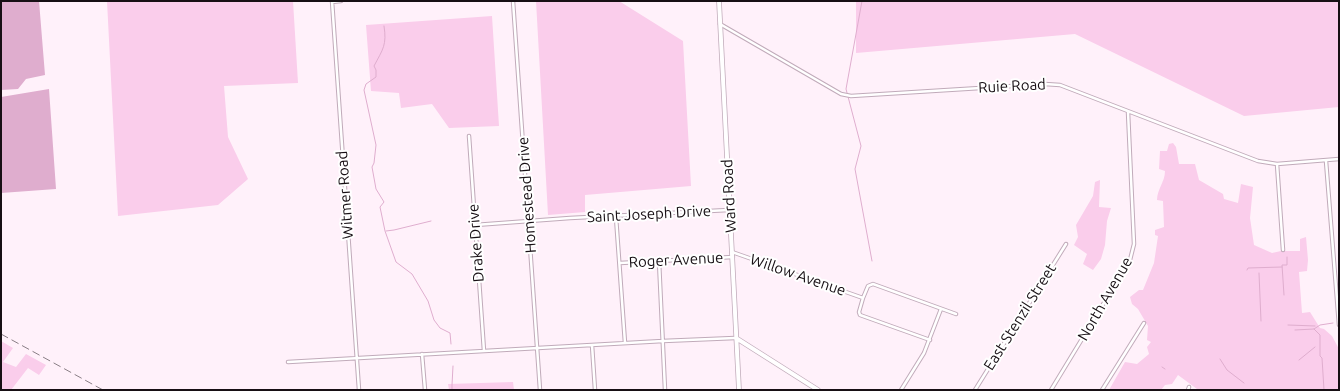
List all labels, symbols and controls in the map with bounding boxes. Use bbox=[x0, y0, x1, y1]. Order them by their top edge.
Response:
street label: Ruie Road bbox=[978, 75, 1046, 97]
street label: Homestead Drive bbox=[514, 136, 540, 254]
street label: Witmer Road bbox=[333, 150, 357, 240]
street label: Ward Road bbox=[718, 159, 740, 233]
street label: Saint Joseph Drive bbox=[586, 202, 712, 226]
street label: Drake Drive bbox=[464, 203, 488, 283]
street label: Roger Avenue bbox=[628, 249, 724, 271]
street label: Willow Avenue bbox=[748, 250, 848, 300]
street label: North Avenue bbox=[1074, 254, 1136, 344]
street label: East Stenzil Street bbox=[980, 260, 1060, 374]

